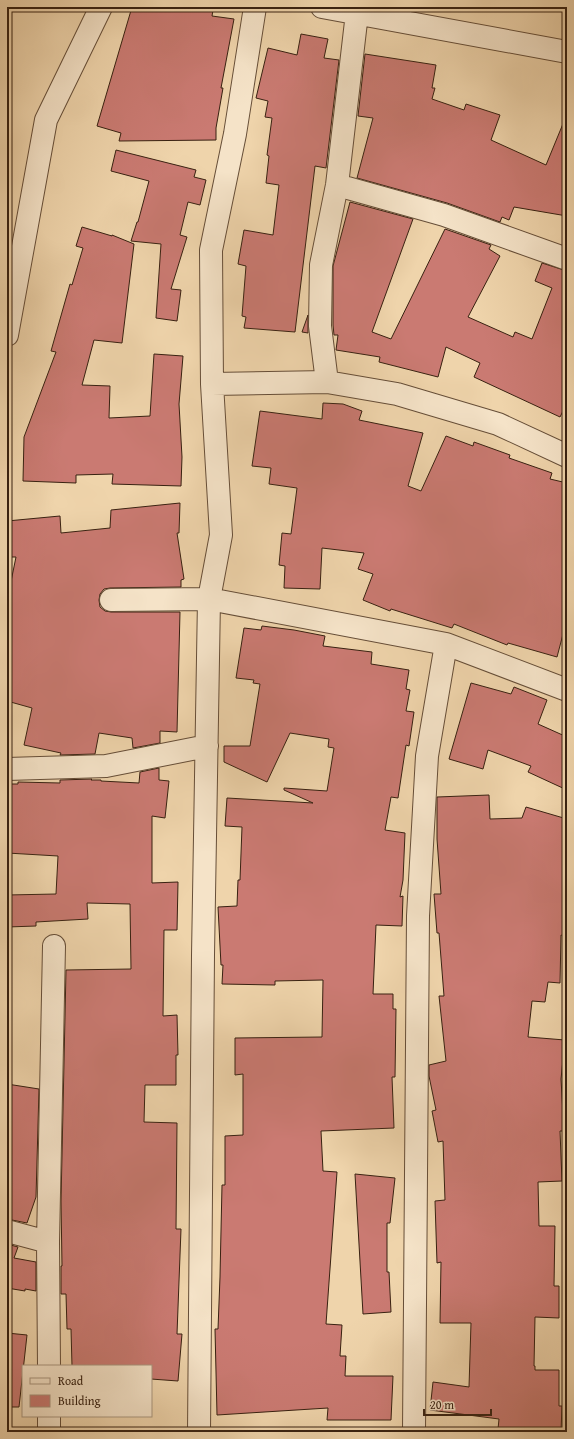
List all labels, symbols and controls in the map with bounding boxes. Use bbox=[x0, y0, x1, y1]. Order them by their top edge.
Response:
legend bbox=[22, 1365, 152, 1417]
text: Road bbox=[58, 1372, 84, 1389]
scale bar bbox=[424, 1391, 491, 1417]
text: Building bbox=[58, 1392, 101, 1409]
text: 20 m bbox=[430, 1396, 454, 1413]

